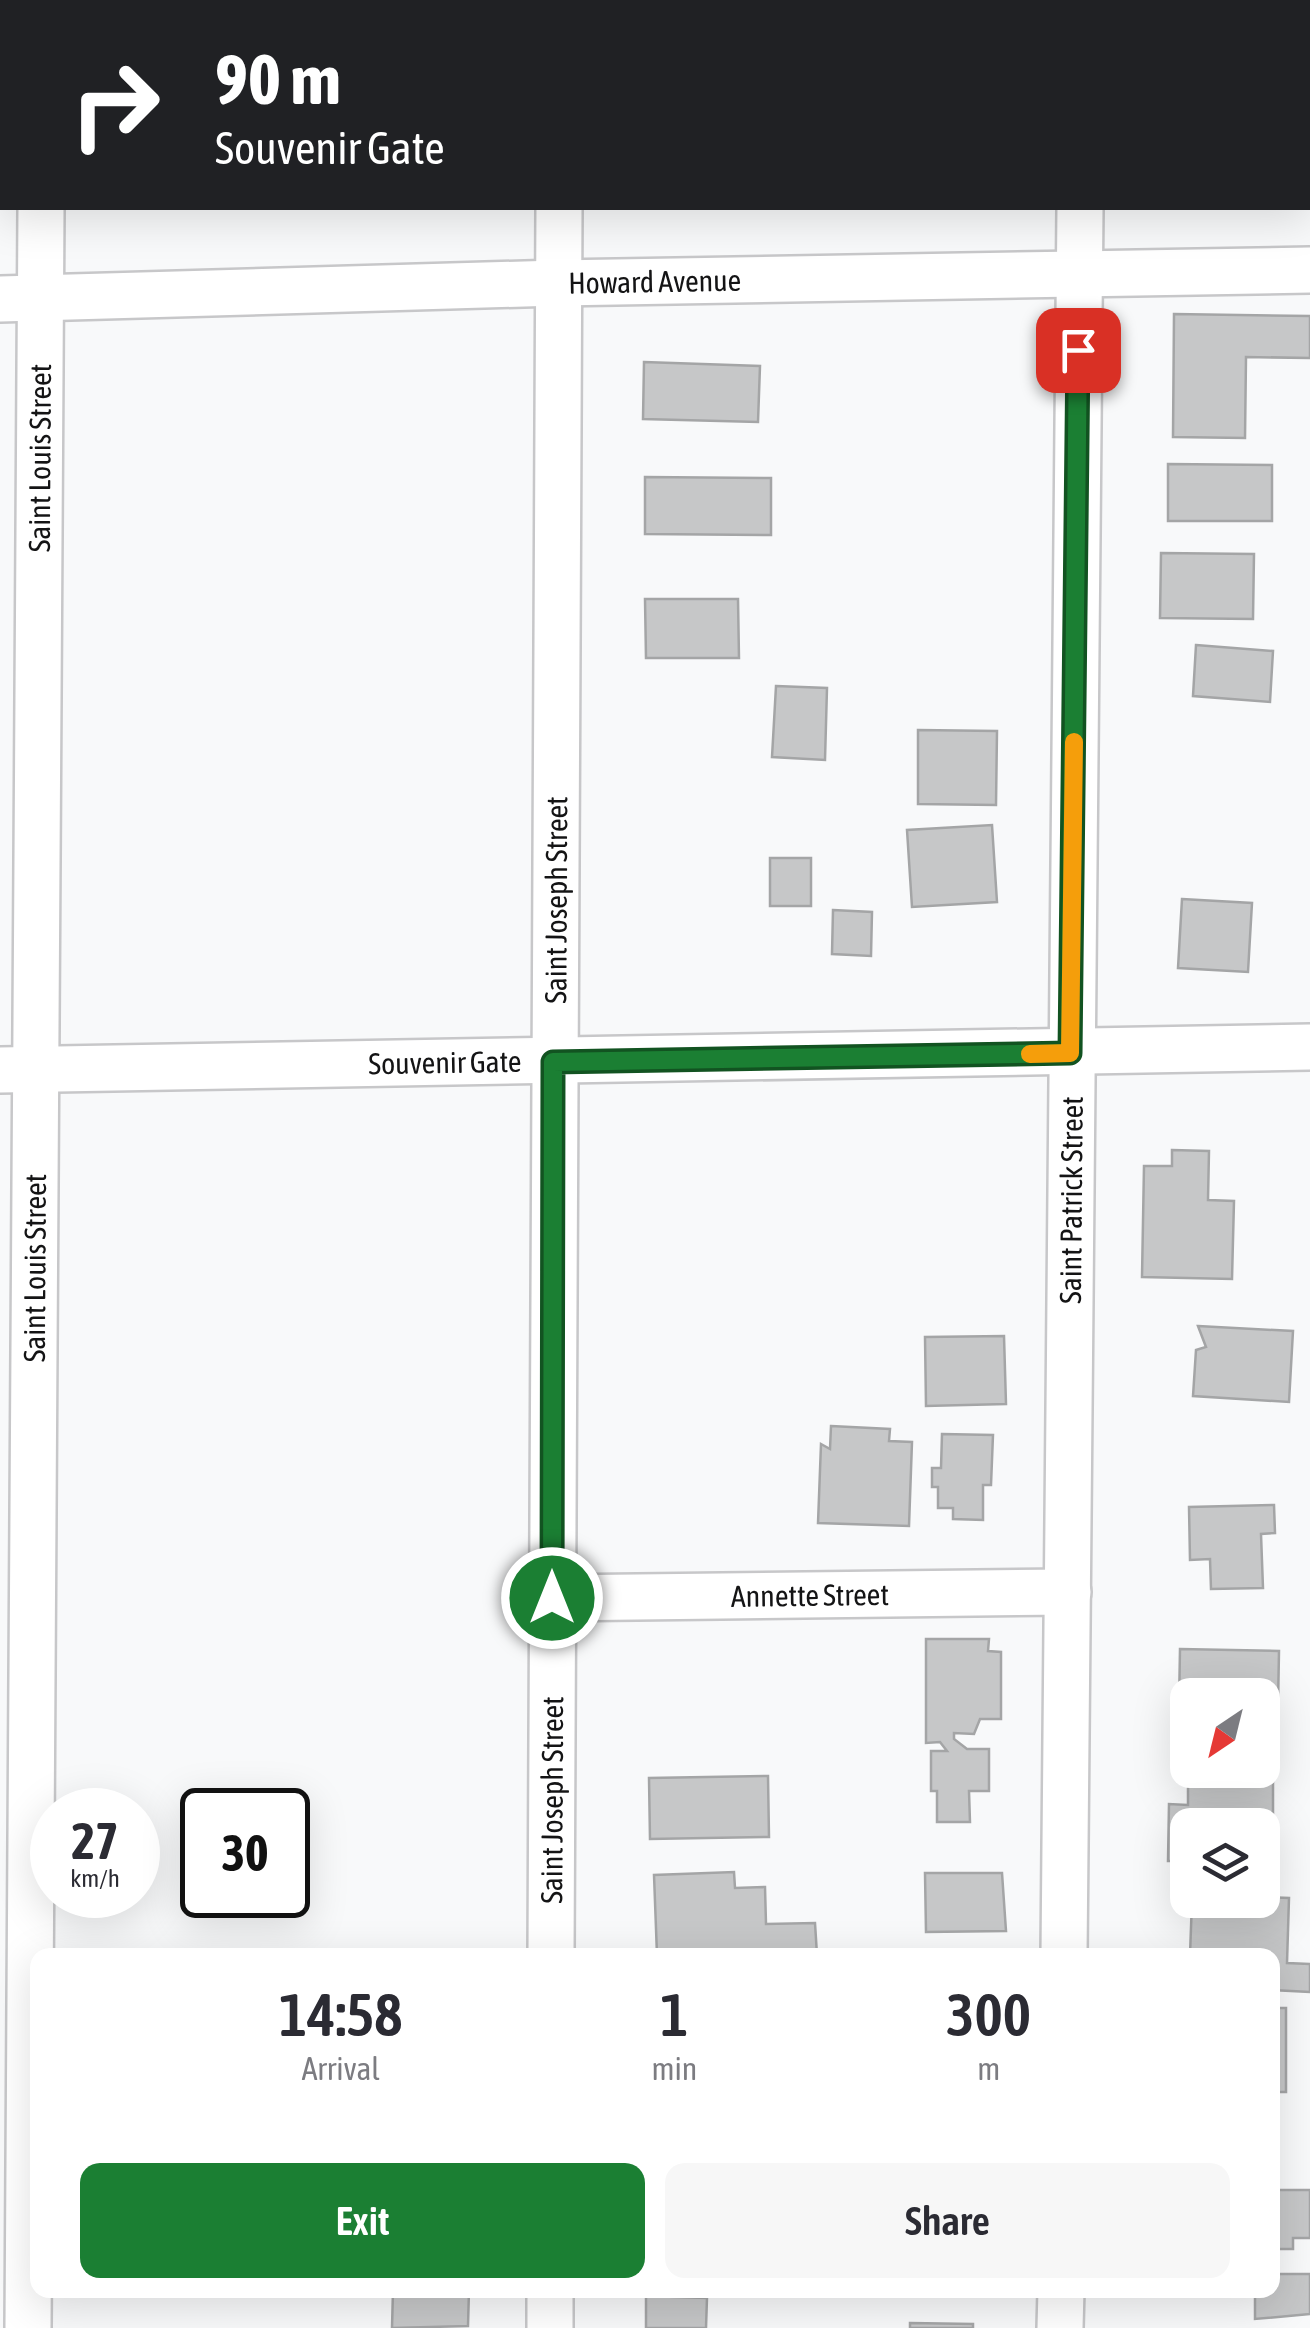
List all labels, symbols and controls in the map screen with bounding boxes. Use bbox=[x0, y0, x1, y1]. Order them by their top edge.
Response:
text: 90 m bbox=[215, 39, 341, 119]
icon: right bbox=[50, 40, 180, 170]
text: Souvenir Gate bbox=[215, 122, 445, 174]
street label: Howard Avenue bbox=[568, 263, 742, 300]
pin bbox=[1036, 308, 1121, 393]
icon: arrive bbox=[1051, 323, 1106, 378]
street label: Saint Louis Street bbox=[22, 364, 57, 552]
street label: Saint Joseph Street bbox=[538, 796, 573, 1004]
street label: Souvenir Gate bbox=[368, 1044, 522, 1081]
street label: Saint Patrick Street bbox=[1053, 1096, 1089, 1304]
street label: Saint Louis Street bbox=[17, 1174, 52, 1362]
position arrow bbox=[500, 1546, 604, 1650]
street label: Annette Street bbox=[731, 1577, 889, 1613]
north arrow bbox=[1170, 1678, 1280, 1788]
map controls bbox=[1170, 1678, 1280, 1918]
street label: Saint Joseph Street bbox=[534, 1696, 569, 1904]
speed limit sign: 30 bbox=[180, 1788, 310, 1918]
button: layers bbox=[1170, 1808, 1280, 1918]
text: 27 bbox=[71, 1812, 118, 1870]
text: km/h bbox=[70, 1864, 120, 1892]
text: 14:58 bbox=[279, 1980, 402, 2049]
text: 1 bbox=[660, 1980, 689, 2049]
text: 300 bbox=[946, 1980, 1031, 2049]
text: Arrival bbox=[302, 2050, 380, 2087]
text: min bbox=[651, 2050, 697, 2087]
text: m bbox=[977, 2050, 1000, 2087]
button: Exit bbox=[80, 2163, 645, 2278]
button: Share bbox=[665, 2163, 1230, 2278]

